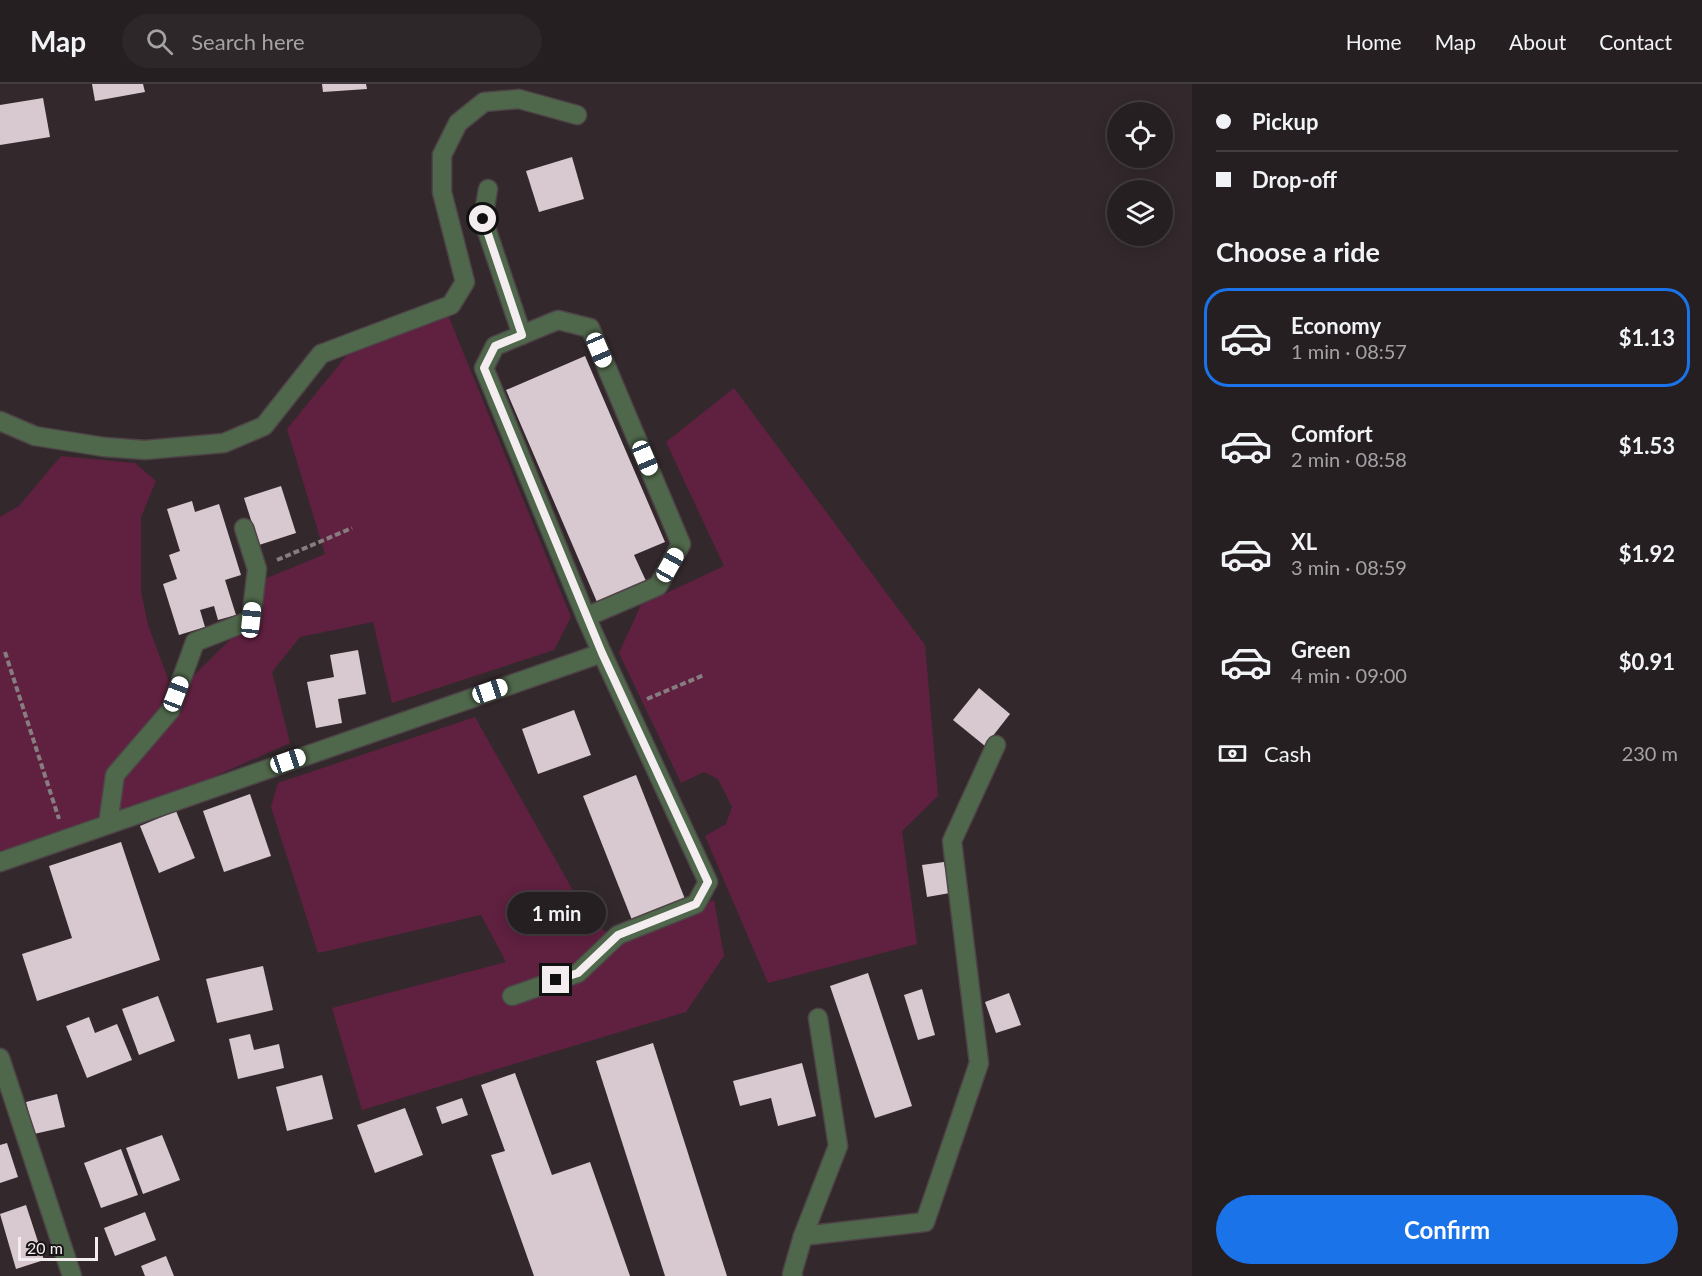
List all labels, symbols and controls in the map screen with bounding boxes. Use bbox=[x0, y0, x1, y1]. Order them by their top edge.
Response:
search box bbox=[122, 14, 542, 68]
text: Map bbox=[30, 24, 86, 58]
icon: search bbox=[143, 25, 176, 58]
text: Search here bbox=[191, 28, 305, 55]
text: Home bbox=[1346, 29, 1402, 54]
text: Map bbox=[1435, 29, 1476, 54]
text: About bbox=[1509, 29, 1566, 54]
text: Contact bbox=[1599, 29, 1672, 54]
map controls bbox=[1107, 102, 1173, 246]
button: locate bbox=[1107, 102, 1173, 168]
text: Pickup bbox=[1252, 108, 1318, 135]
text: Drop-off bbox=[1252, 166, 1337, 193]
button: layers bbox=[1107, 180, 1173, 246]
route start bbox=[469, 205, 496, 232]
text: Choose a ride bbox=[1216, 235, 1380, 268]
icon: car bbox=[1219, 311, 1273, 365]
text: Economy bbox=[1291, 312, 1381, 339]
text: $1.13 bbox=[1619, 324, 1675, 351]
car bbox=[584, 330, 614, 370]
text: 1 min · 08:57 bbox=[1291, 339, 1407, 363]
icon: car bbox=[1219, 419, 1273, 473]
text: Comfort bbox=[1291, 420, 1373, 447]
text: $1.53 bbox=[1619, 432, 1675, 459]
car bbox=[630, 438, 660, 478]
text: 2 min · 08:58 bbox=[1291, 447, 1407, 471]
icon: car bbox=[1219, 527, 1273, 581]
text: XL bbox=[1291, 528, 1317, 555]
text: $1.92 bbox=[1619, 540, 1675, 567]
car bbox=[653, 545, 687, 585]
text: 3 min · 08:59 bbox=[1291, 555, 1407, 579]
car bbox=[240, 601, 262, 639]
icon: car bbox=[1219, 635, 1273, 689]
text: Green bbox=[1291, 636, 1351, 663]
text: $0.91 bbox=[1619, 648, 1675, 675]
text: 4 min · 09:00 bbox=[1291, 663, 1407, 687]
car bbox=[161, 674, 191, 714]
car bbox=[470, 677, 510, 705]
icon: cash bbox=[1216, 737, 1249, 770]
text: Cash bbox=[1264, 740, 1311, 767]
text: 230 m bbox=[1622, 741, 1678, 765]
car bbox=[268, 747, 308, 775]
callout: 1 min bbox=[506, 893, 606, 935]
text: 1 min bbox=[532, 901, 581, 925]
route end bbox=[542, 966, 569, 993]
button: Confirm bbox=[1216, 1195, 1678, 1264]
scale bar bbox=[18, 1234, 98, 1262]
text: 20 m bbox=[27, 1238, 63, 1257]

